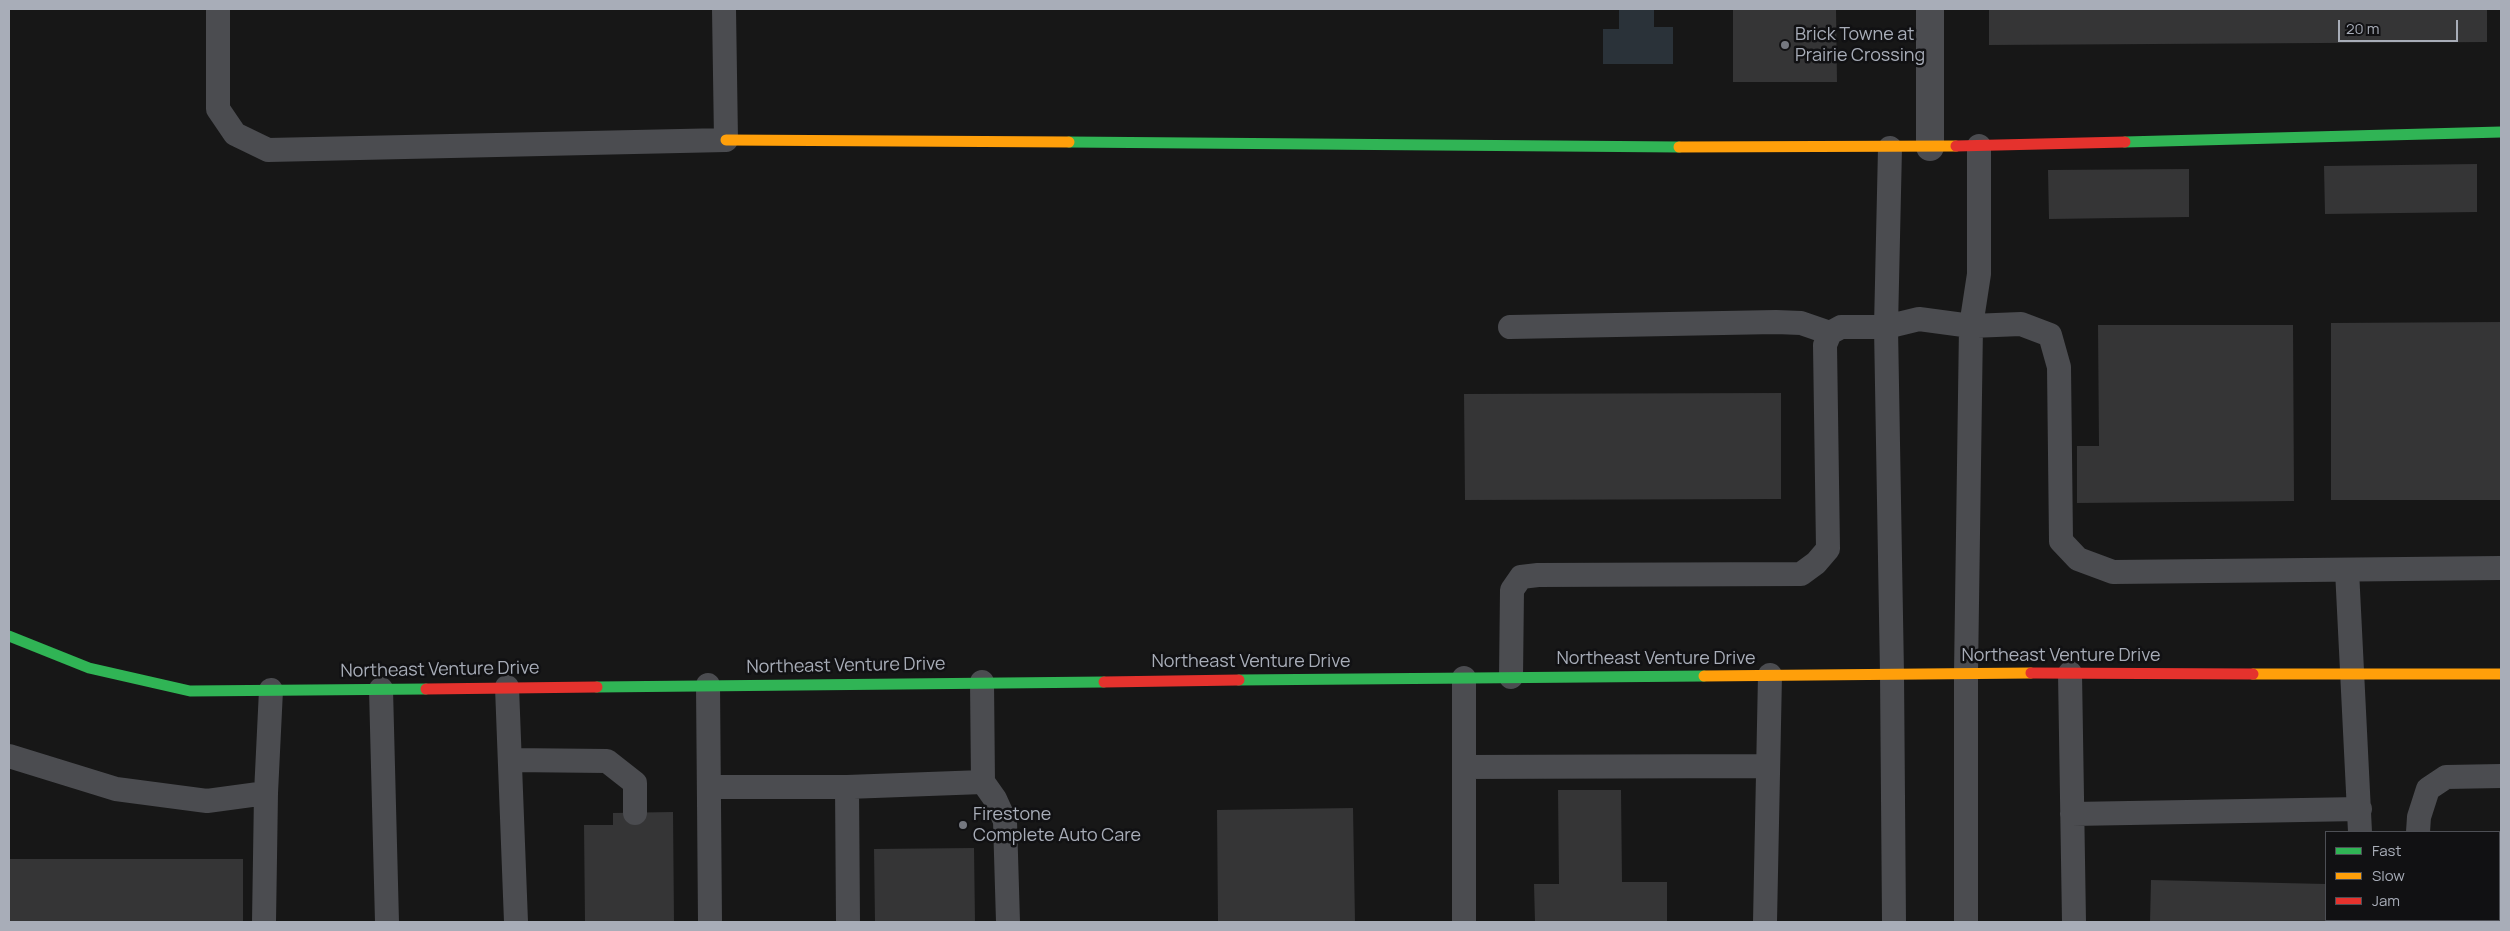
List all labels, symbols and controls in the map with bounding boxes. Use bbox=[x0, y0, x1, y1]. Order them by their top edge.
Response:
scale bar bbox=[2340, 10, 2460, 42]
text: 20 m bbox=[2346, 18, 2379, 39]
place label: Brick Towne at Prairie Crossing bbox=[1795, 24, 1925, 66]
marker: Brick Towne at Prairie Crossing bbox=[1779, 39, 1791, 51]
street label: Northeast Venture Drive bbox=[1961, 645, 2161, 667]
street label: Northeast Venture Drive bbox=[1556, 648, 1756, 670]
street label: Northeast Venture Drive bbox=[1151, 651, 1351, 673]
street label: Northeast Venture Drive bbox=[746, 653, 946, 679]
street label: Northeast Venture Drive bbox=[340, 657, 540, 683]
place label: Firestone Complete Auto Care bbox=[973, 804, 1141, 846]
marker: Firestone Complete Auto Care bbox=[957, 819, 969, 831]
legend bbox=[2325, 831, 2500, 921]
text: Fast bbox=[2372, 840, 2401, 861]
text: Slow bbox=[2372, 865, 2405, 886]
text: Jam bbox=[2372, 890, 2400, 911]

